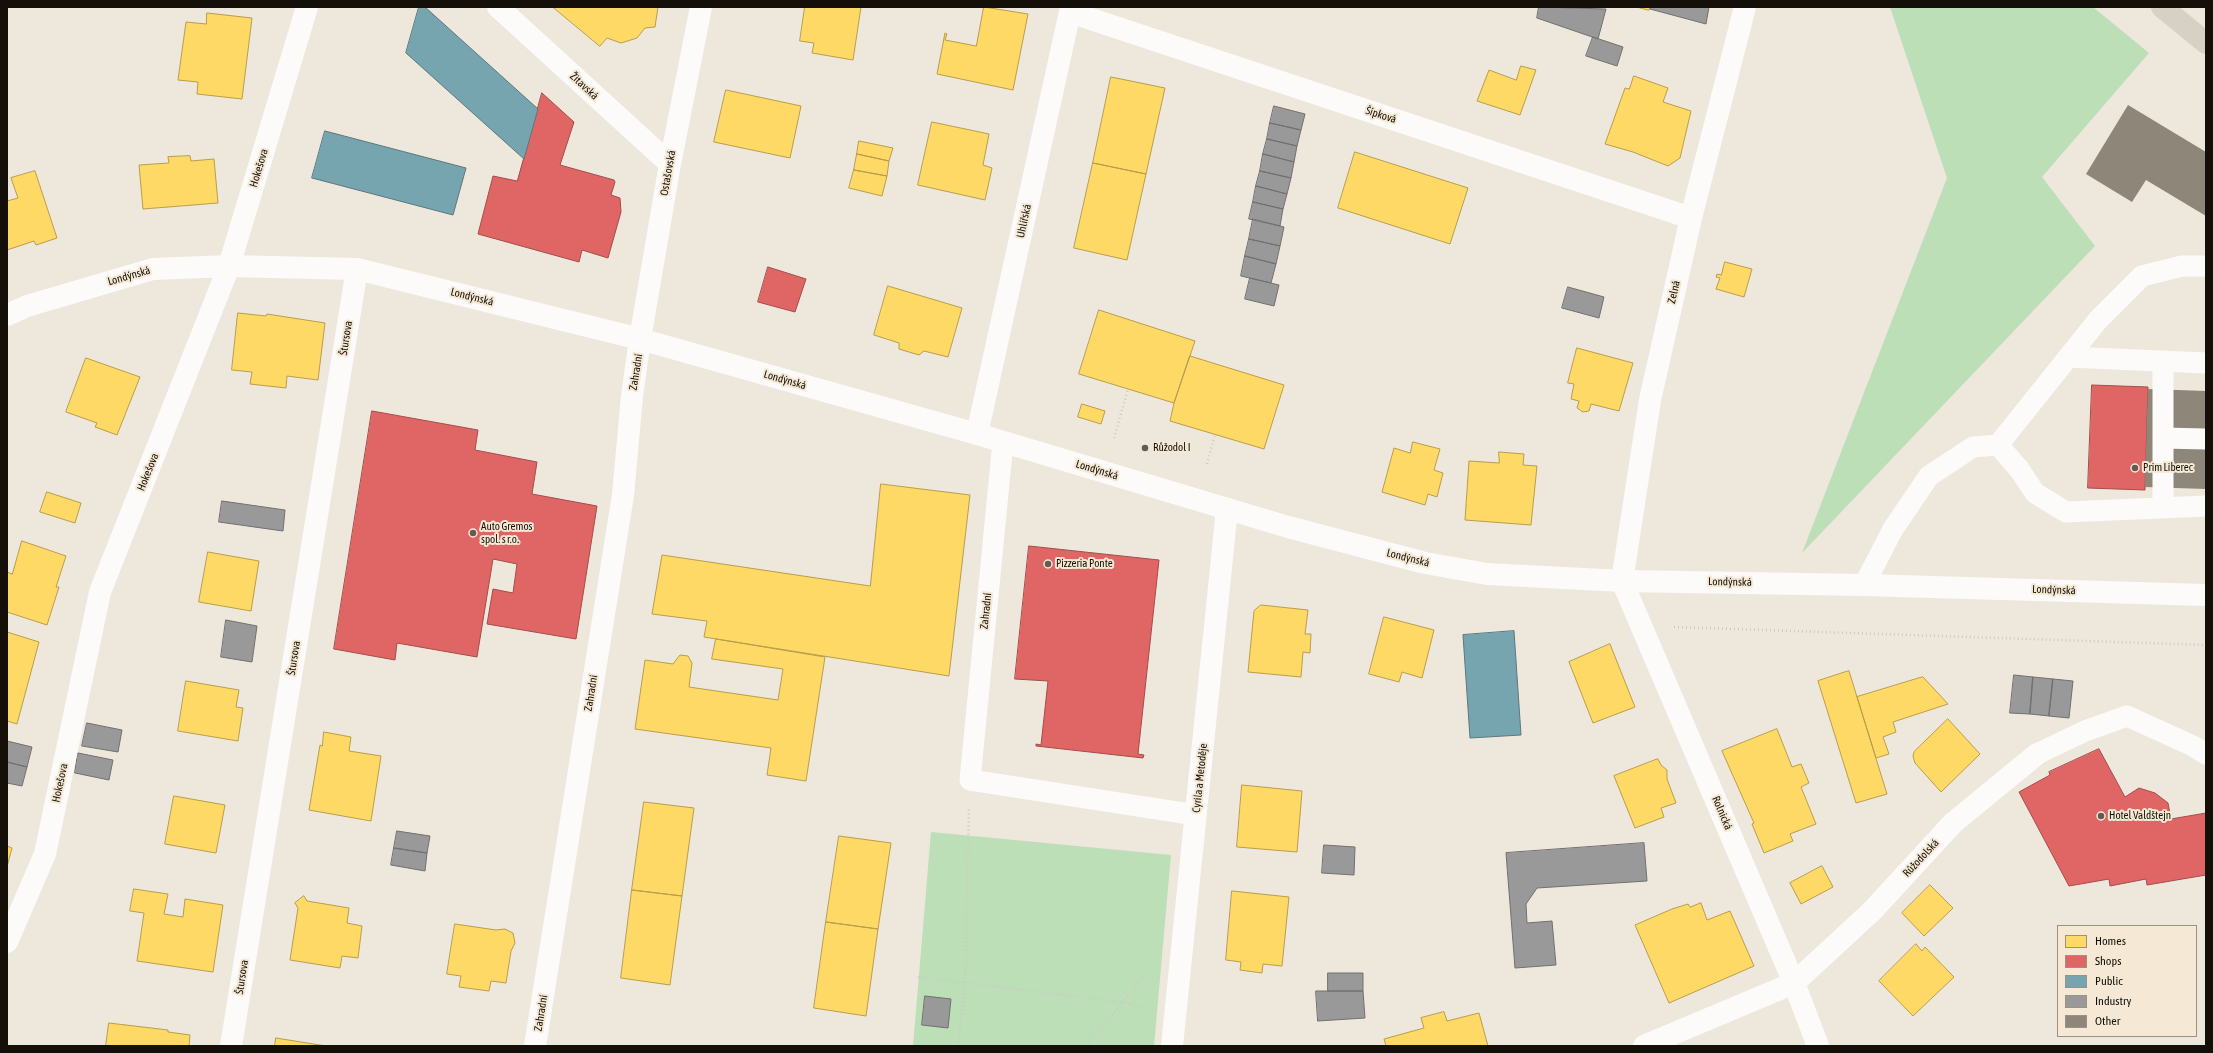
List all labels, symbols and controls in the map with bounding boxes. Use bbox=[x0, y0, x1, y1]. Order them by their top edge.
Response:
street label: Žitavská bbox=[567, 70, 601, 102]
street label: Šípková bbox=[1364, 104, 1398, 126]
street label: Hokešova bbox=[247, 147, 271, 189]
street label: Ostašovská bbox=[658, 149, 678, 197]
street label: Uhlířská bbox=[1014, 203, 1034, 239]
street label: Londýnská bbox=[106, 264, 152, 288]
street label: Zelná bbox=[1665, 279, 1683, 305]
street label: Londýnská bbox=[449, 285, 495, 309]
street label: Štursova bbox=[337, 320, 355, 356]
street label: Zahradní bbox=[627, 353, 645, 391]
street label: Londýnská bbox=[762, 368, 808, 392]
place label: Růžodol I bbox=[1153, 441, 1190, 455]
marker: Růžodol I bbox=[1140, 443, 1150, 453]
street label: Hokešova bbox=[134, 451, 162, 493]
street label: Londýnská bbox=[1074, 457, 1120, 483]
place label: Prim Liberec bbox=[2143, 461, 2193, 475]
marker: Prim Liberec bbox=[2130, 463, 2140, 473]
place label: Auto Gremos spol. s r.o. bbox=[481, 520, 532, 546]
marker: Auto Gremos spol. s r.o. bbox=[468, 528, 478, 538]
street label: Londýnská bbox=[1385, 546, 1431, 570]
place label: Pizzeria Ponte bbox=[1056, 557, 1113, 571]
marker: Pizzeria Ponte bbox=[1043, 559, 1053, 569]
street label: Londýnská bbox=[1708, 575, 1752, 589]
street label: Londýnská bbox=[2032, 583, 2076, 597]
street label: Zahradní bbox=[978, 592, 994, 630]
street label: Štursova bbox=[285, 640, 303, 676]
street label: Zahradní bbox=[582, 674, 600, 712]
street label: Cyrila a Metoděje bbox=[1190, 743, 1210, 813]
street label: Hokešova bbox=[49, 762, 71, 804]
street label: Rolnická bbox=[1709, 794, 1735, 832]
place label: Hotel Valdštejn bbox=[2109, 809, 2171, 823]
marker: Hotel Valdštejn bbox=[2096, 811, 2106, 821]
street label: Růžodolská bbox=[1900, 836, 1942, 880]
legend bbox=[2057, 925, 2197, 1037]
text: Homes bbox=[2095, 934, 2126, 948]
text: Shops bbox=[2095, 954, 2121, 968]
street label: Štursova bbox=[233, 959, 251, 995]
text: Public bbox=[2095, 974, 2123, 988]
street label: Zahradní bbox=[532, 994, 550, 1032]
text: Industry bbox=[2095, 994, 2132, 1008]
text: Other bbox=[2095, 1014, 2120, 1028]

